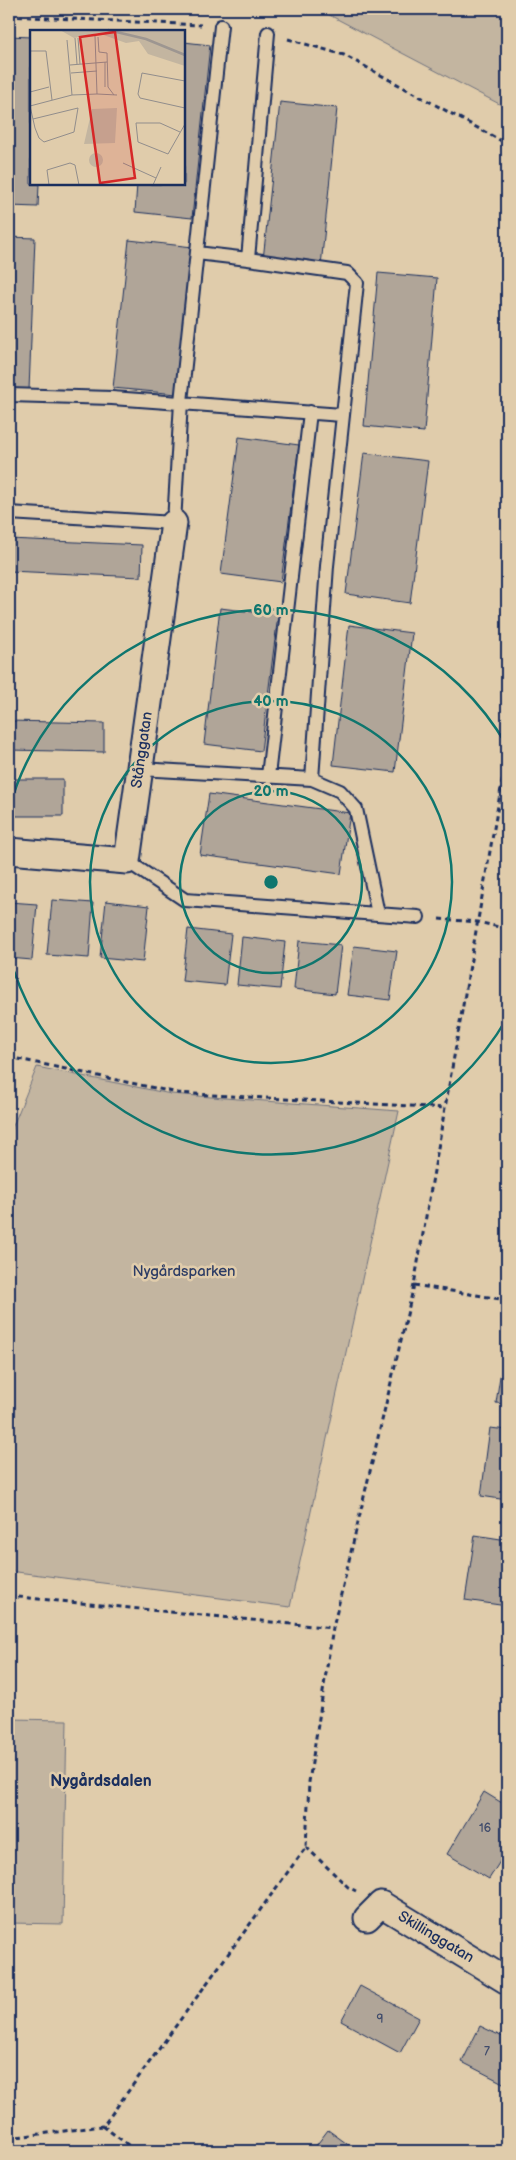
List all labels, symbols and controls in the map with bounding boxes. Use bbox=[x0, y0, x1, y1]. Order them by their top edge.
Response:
inset map bbox=[30, 30, 185, 185]
text: 60 m bbox=[253, 601, 289, 620]
text: 40 m bbox=[253, 692, 289, 711]
street label: Stånggatan bbox=[127, 710, 157, 790]
text: 20 m bbox=[254, 782, 289, 801]
centre of rings bbox=[262, 873, 280, 891]
park label: Nygårdsparken bbox=[132, 1262, 236, 1281]
district label: Nygårdsdalen bbox=[50, 1771, 152, 1791]
house number: 16 bbox=[479, 1821, 491, 1836]
street label: Skillinggatan bbox=[394, 1907, 478, 1967]
house number: 9 bbox=[377, 2012, 384, 2027]
house number: 7 bbox=[484, 2044, 490, 2059]

